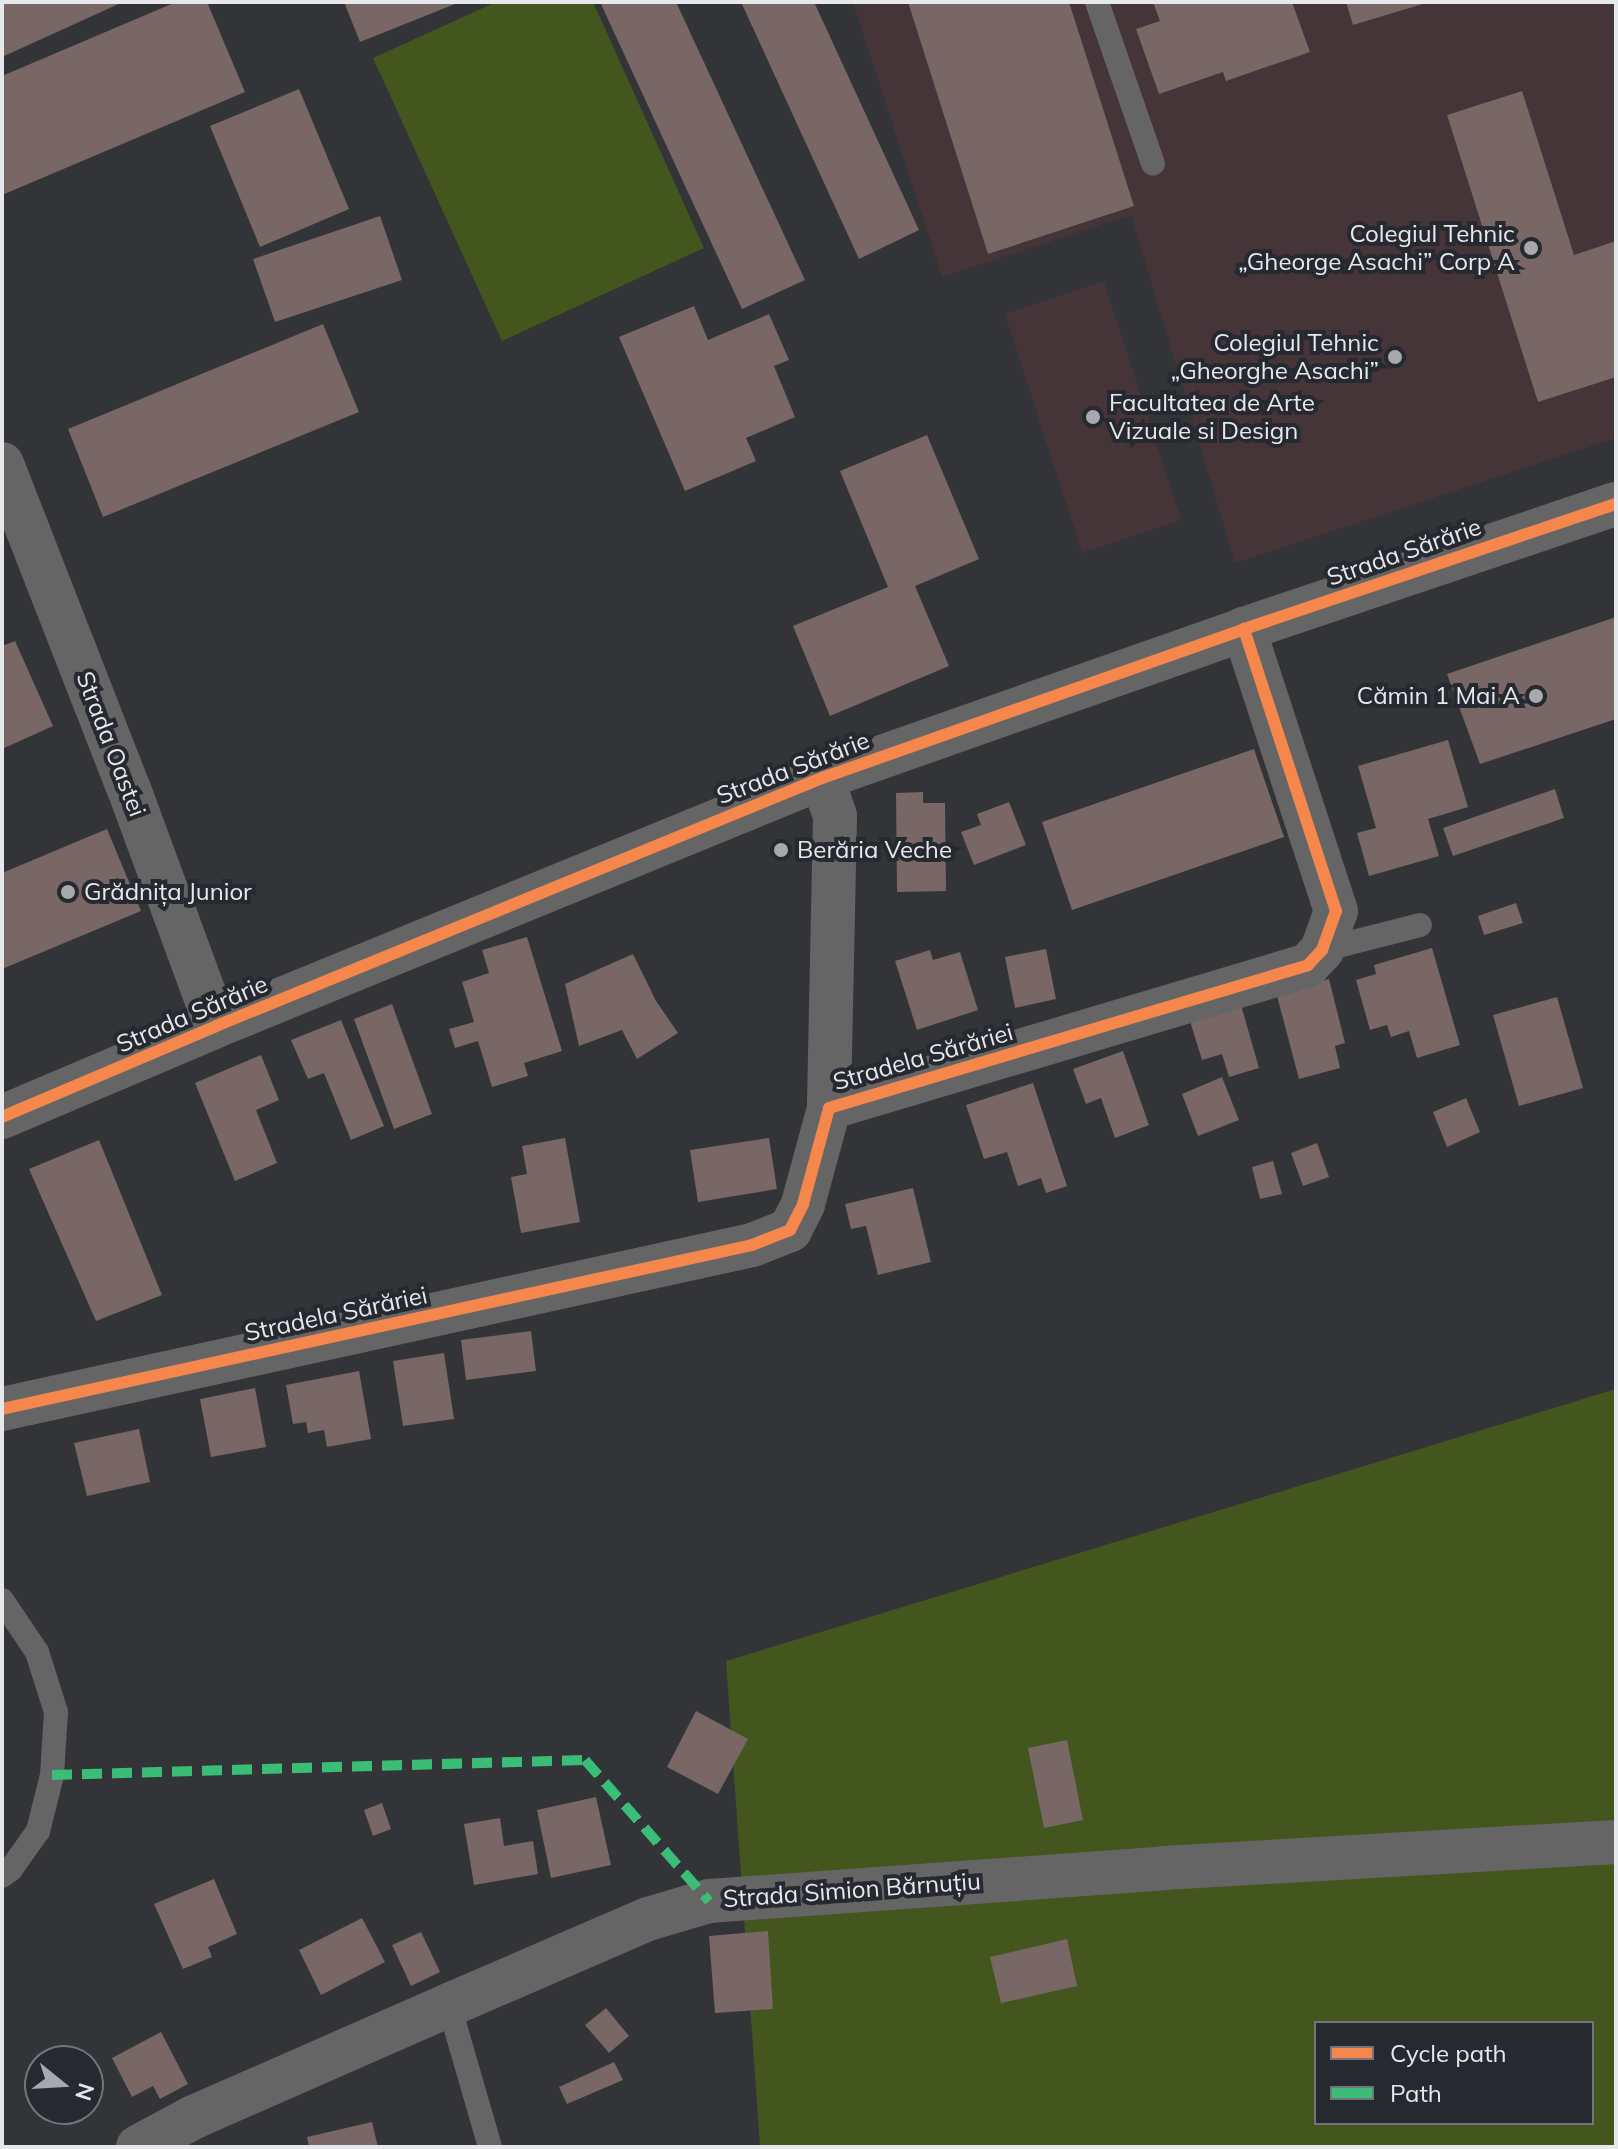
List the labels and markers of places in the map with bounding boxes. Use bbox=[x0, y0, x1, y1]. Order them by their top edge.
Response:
place label: Colegiul Tehnic „Gheorge Asachi” Corp A bbox=[1238, 220, 1515, 276]
marker: Colegiul Tehnic „Gheorge Asachi” Corp A bbox=[1522, 239, 1540, 257]
place label: Colegiul Tehnic „Gheorghe Asachi” bbox=[1171, 329, 1379, 385]
marker: Colegiul Tehnic „Gheorghe Asachi” bbox=[1386, 348, 1404, 366]
place label: Facultatea de Arte Vizuale si Design bbox=[1109, 389, 1315, 445]
marker: Facultatea de Arte Vizuale si Design bbox=[1084, 408, 1102, 426]
place label: Cămin 1 Mai A bbox=[1357, 682, 1520, 710]
marker: Cămin 1 Mai A bbox=[1527, 687, 1545, 705]
place label: Berăria Veche bbox=[797, 836, 952, 864]
marker: Berăria Veche bbox=[772, 841, 790, 859]
place label: Grădnița Junior bbox=[84, 878, 252, 906]
marker: Grădnița Junior bbox=[59, 883, 77, 901]

